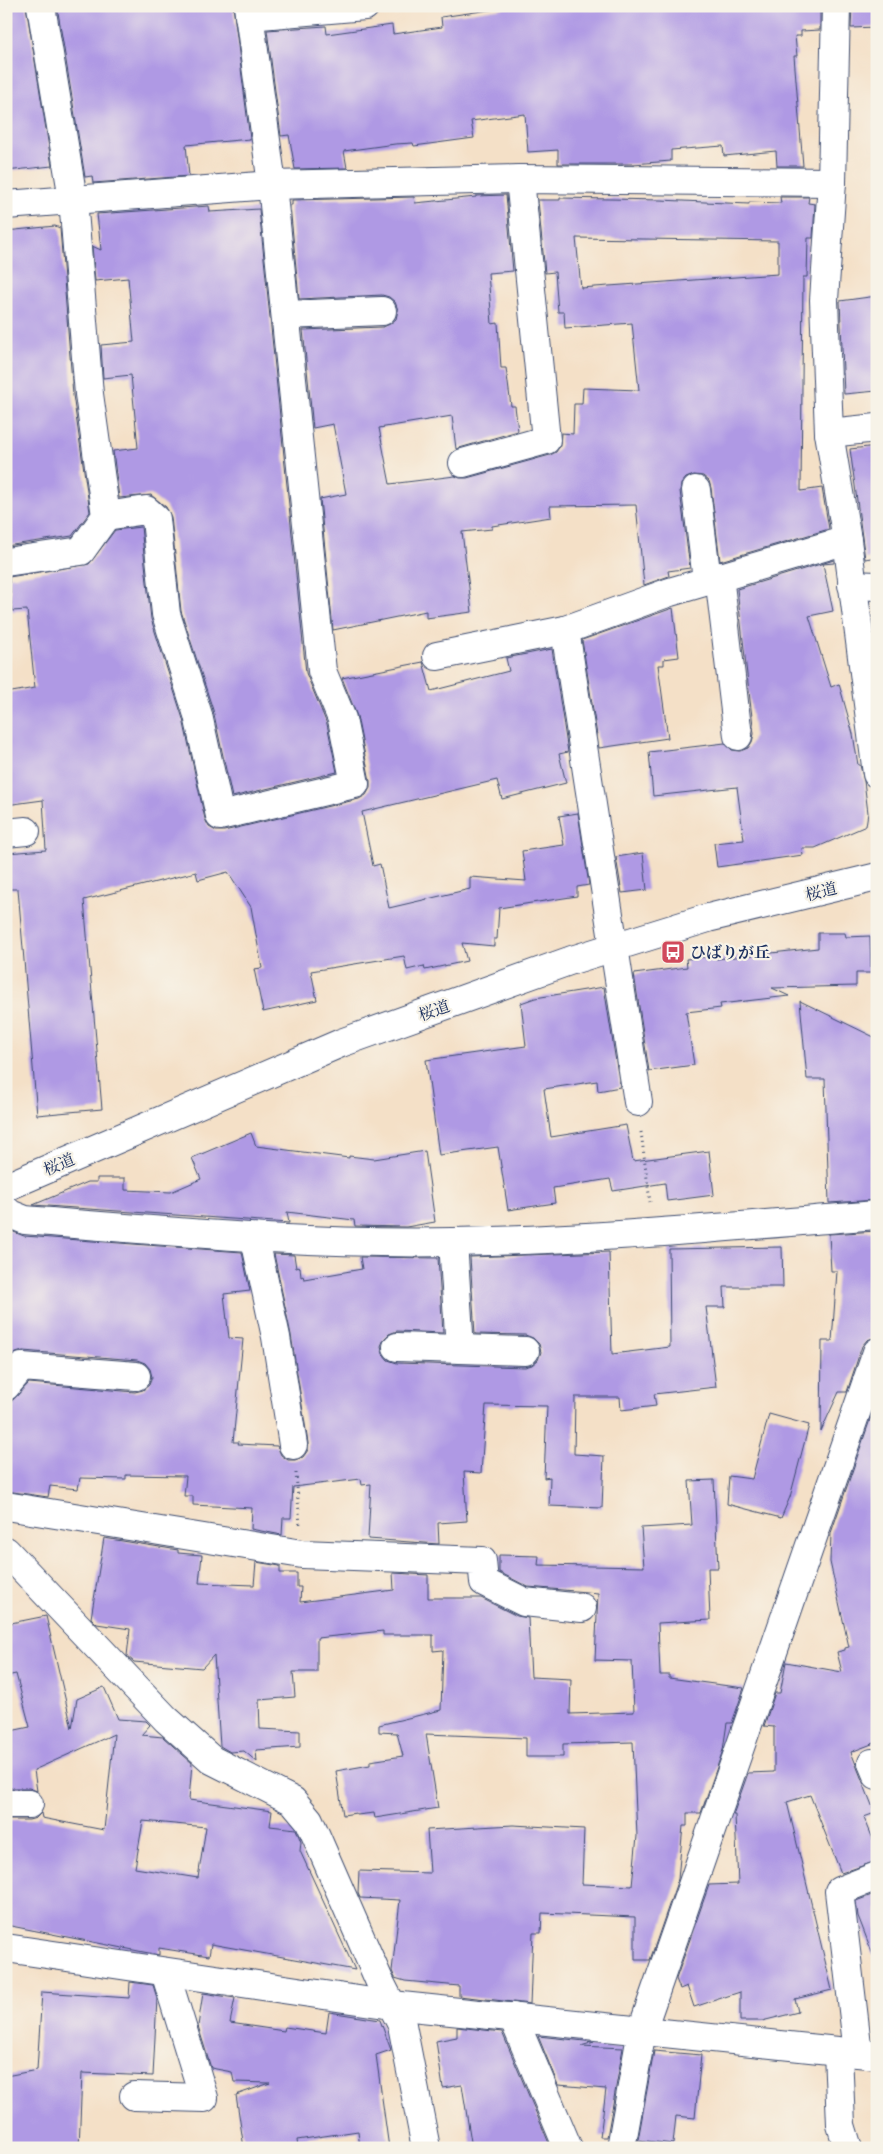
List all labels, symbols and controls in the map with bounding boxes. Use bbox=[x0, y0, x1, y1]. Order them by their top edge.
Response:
street label: 桜道 bbox=[803, 878, 839, 906]
bus stop icon: ひばりが丘 bbox=[660, 939, 686, 965]
place label: ひばりが丘 bbox=[690, 943, 770, 963]
street label: 桜道 bbox=[416, 996, 453, 1026]
street label: 桜道 bbox=[41, 1149, 78, 1180]

